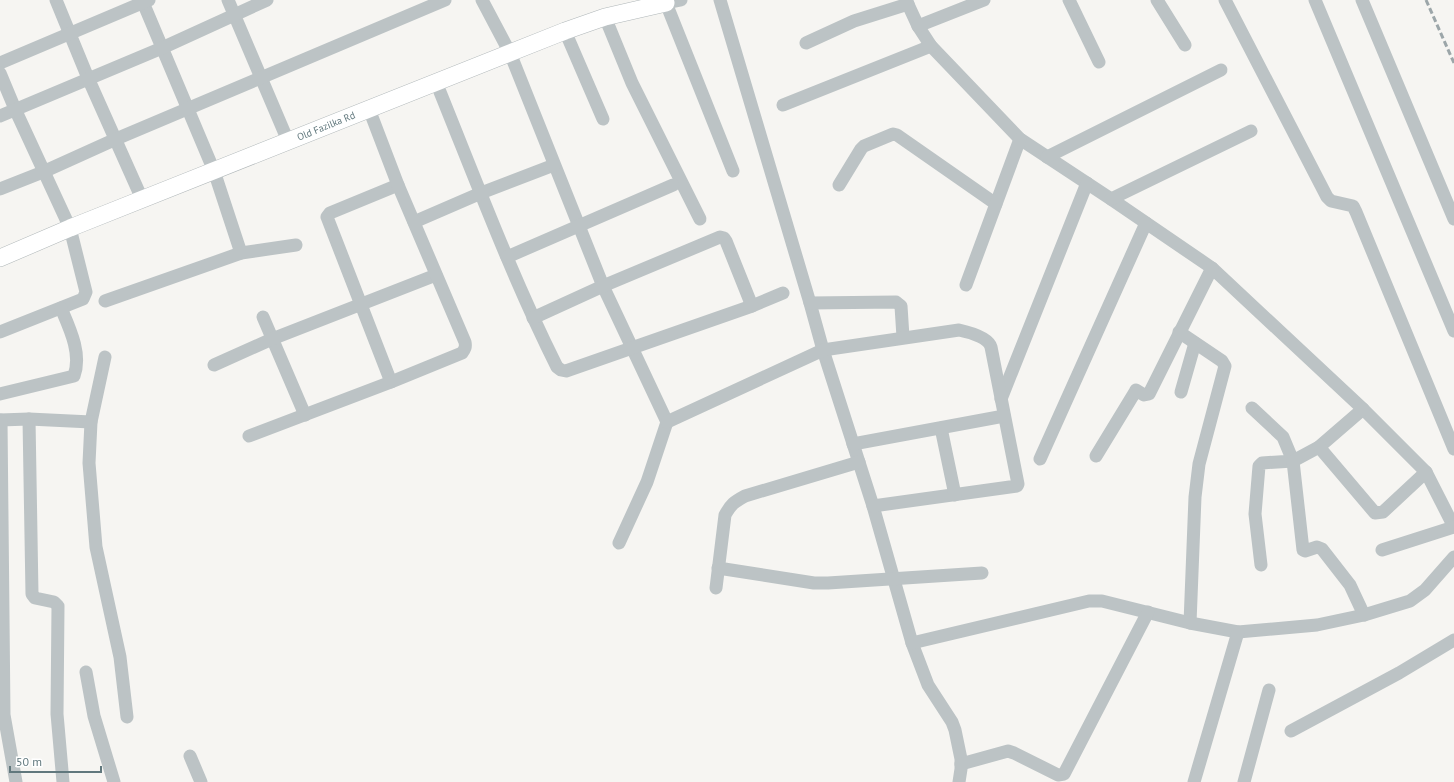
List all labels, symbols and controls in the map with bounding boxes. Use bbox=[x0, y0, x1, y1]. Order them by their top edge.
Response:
street label: Old Fazilka Rd bbox=[295, 108, 357, 144]
scale bar bbox=[10, 748, 101, 774]
text: 50 m bbox=[16, 754, 42, 769]

